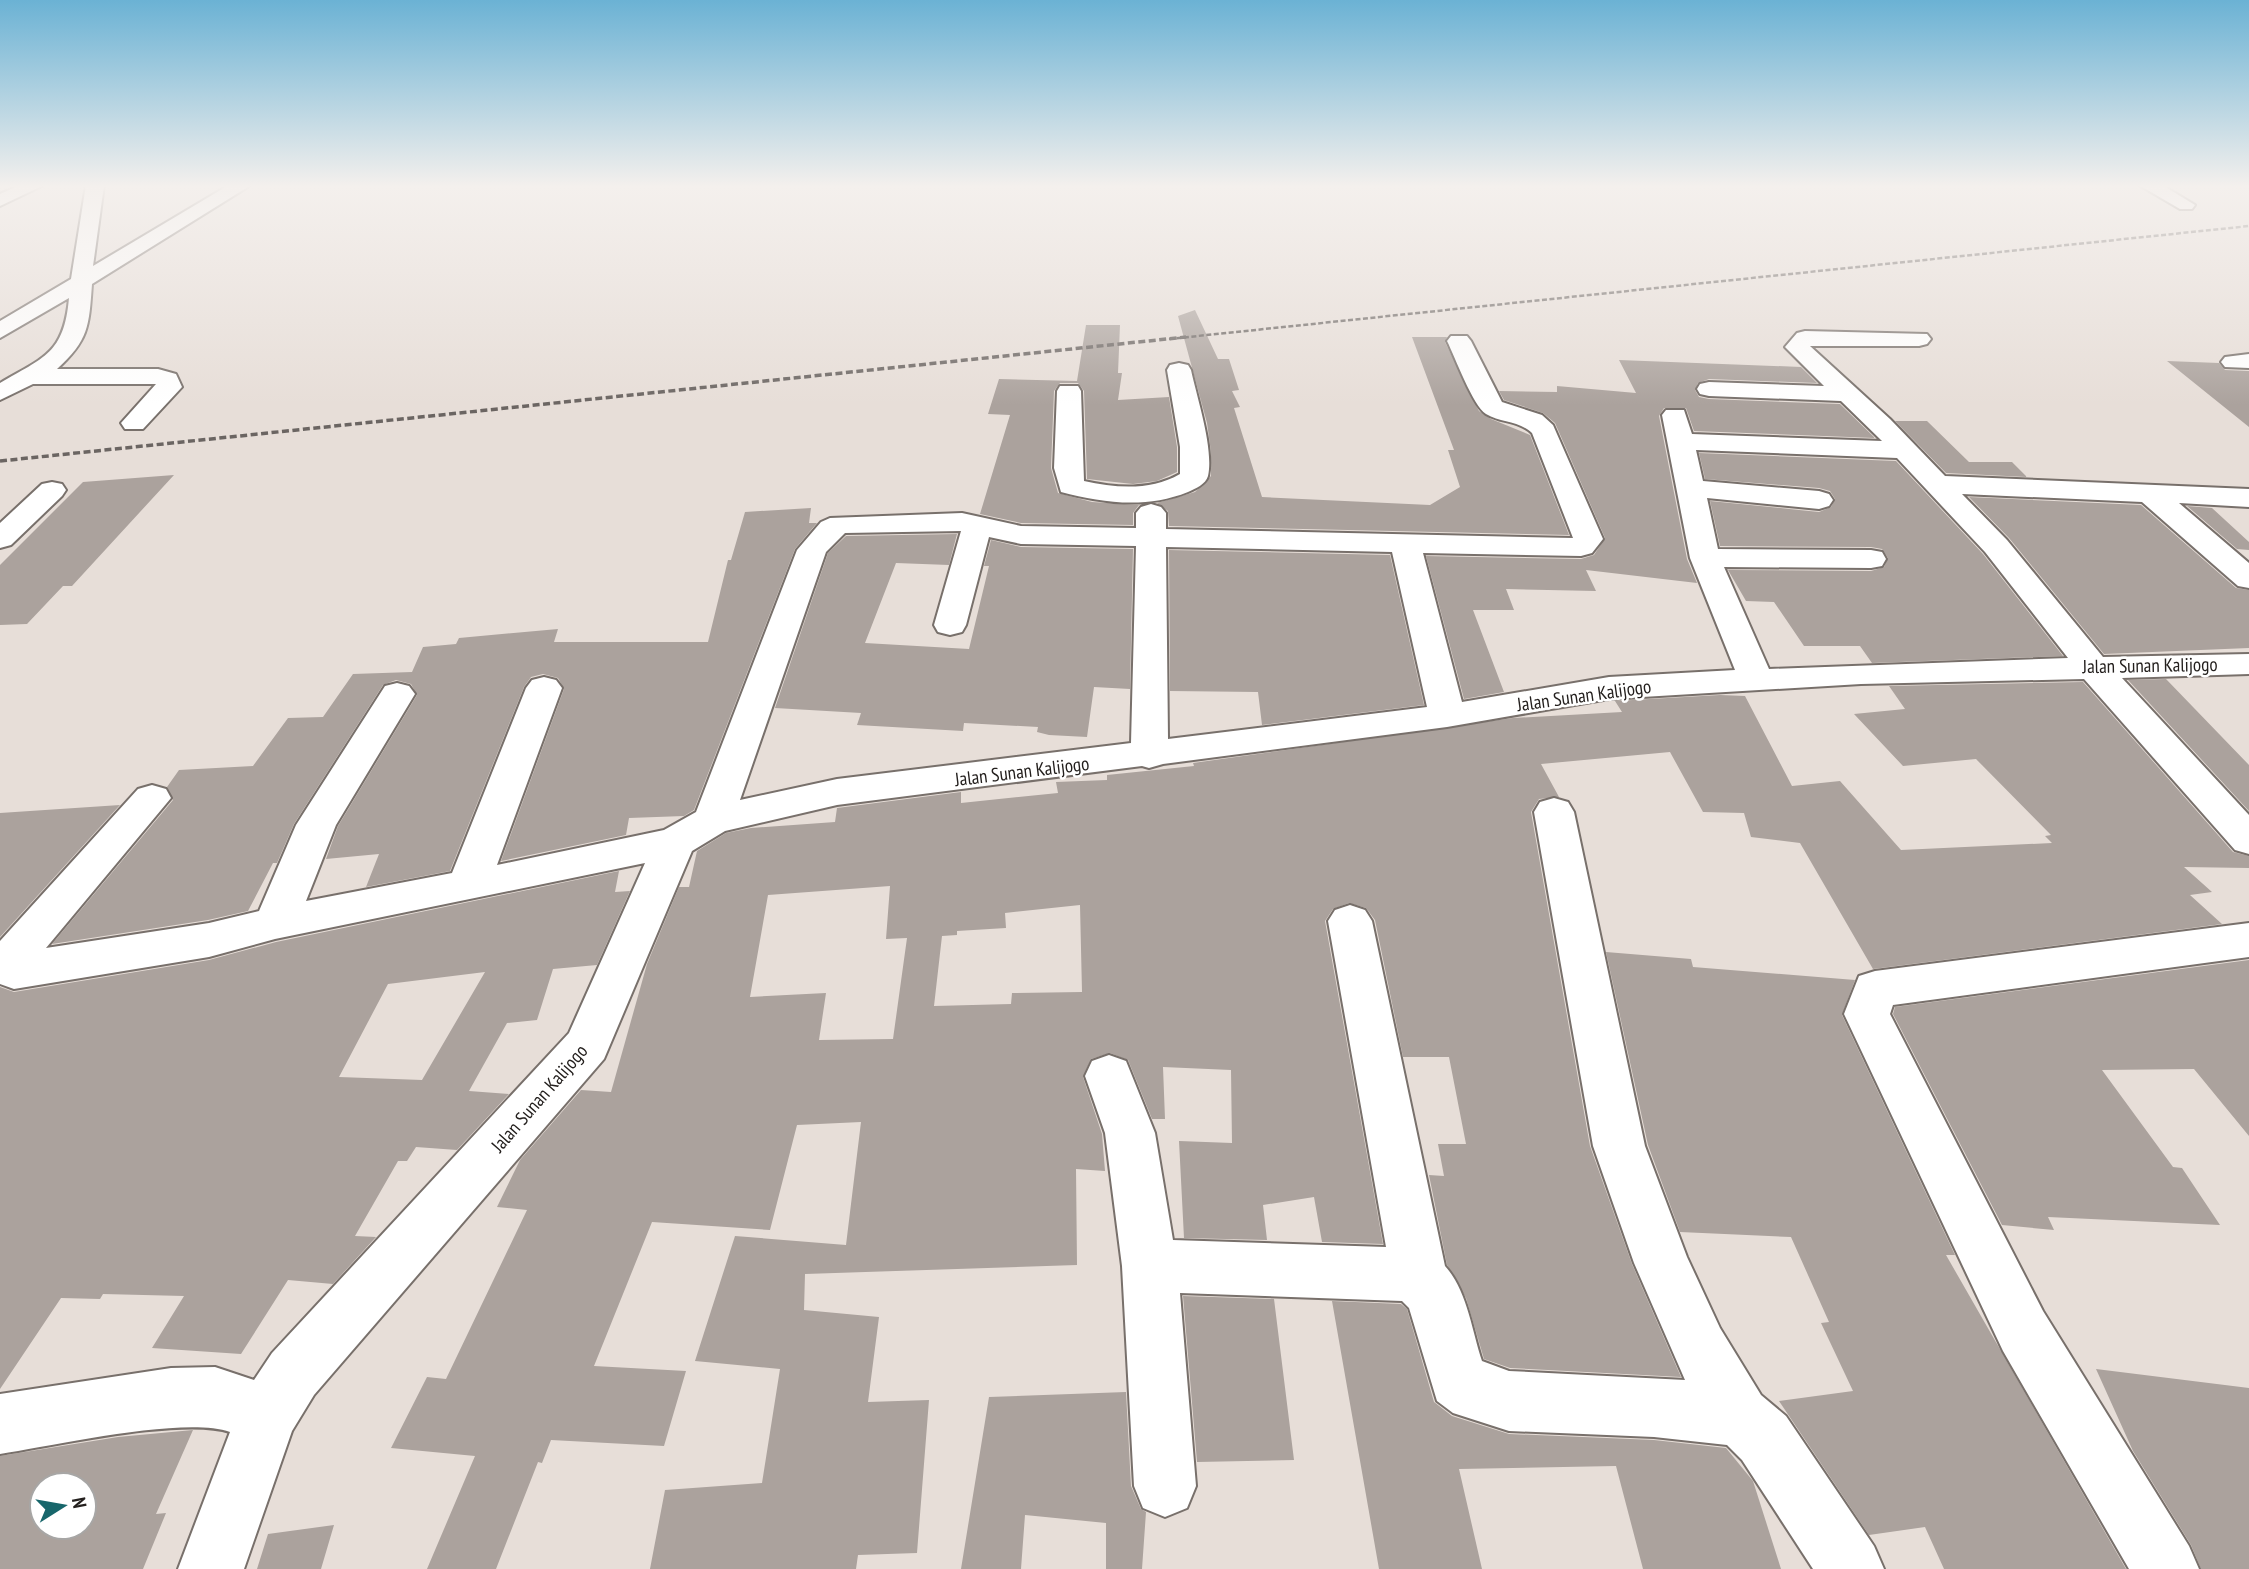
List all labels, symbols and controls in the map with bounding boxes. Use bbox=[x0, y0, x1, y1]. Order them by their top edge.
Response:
street label: Jalan Sunan Kalijogo bbox=[2081, 652, 2218, 678]
street label: Jalan Sunan Kalijogo bbox=[1514, 674, 1653, 716]
street label: Jalan Sunan Kalijogo bbox=[953, 751, 1091, 791]
street label: Jalan Sunan Kalijogo bbox=[485, 1039, 592, 1158]
north arrow bbox=[28, 1471, 98, 1541]
text: N bbox=[67, 1495, 92, 1510]

